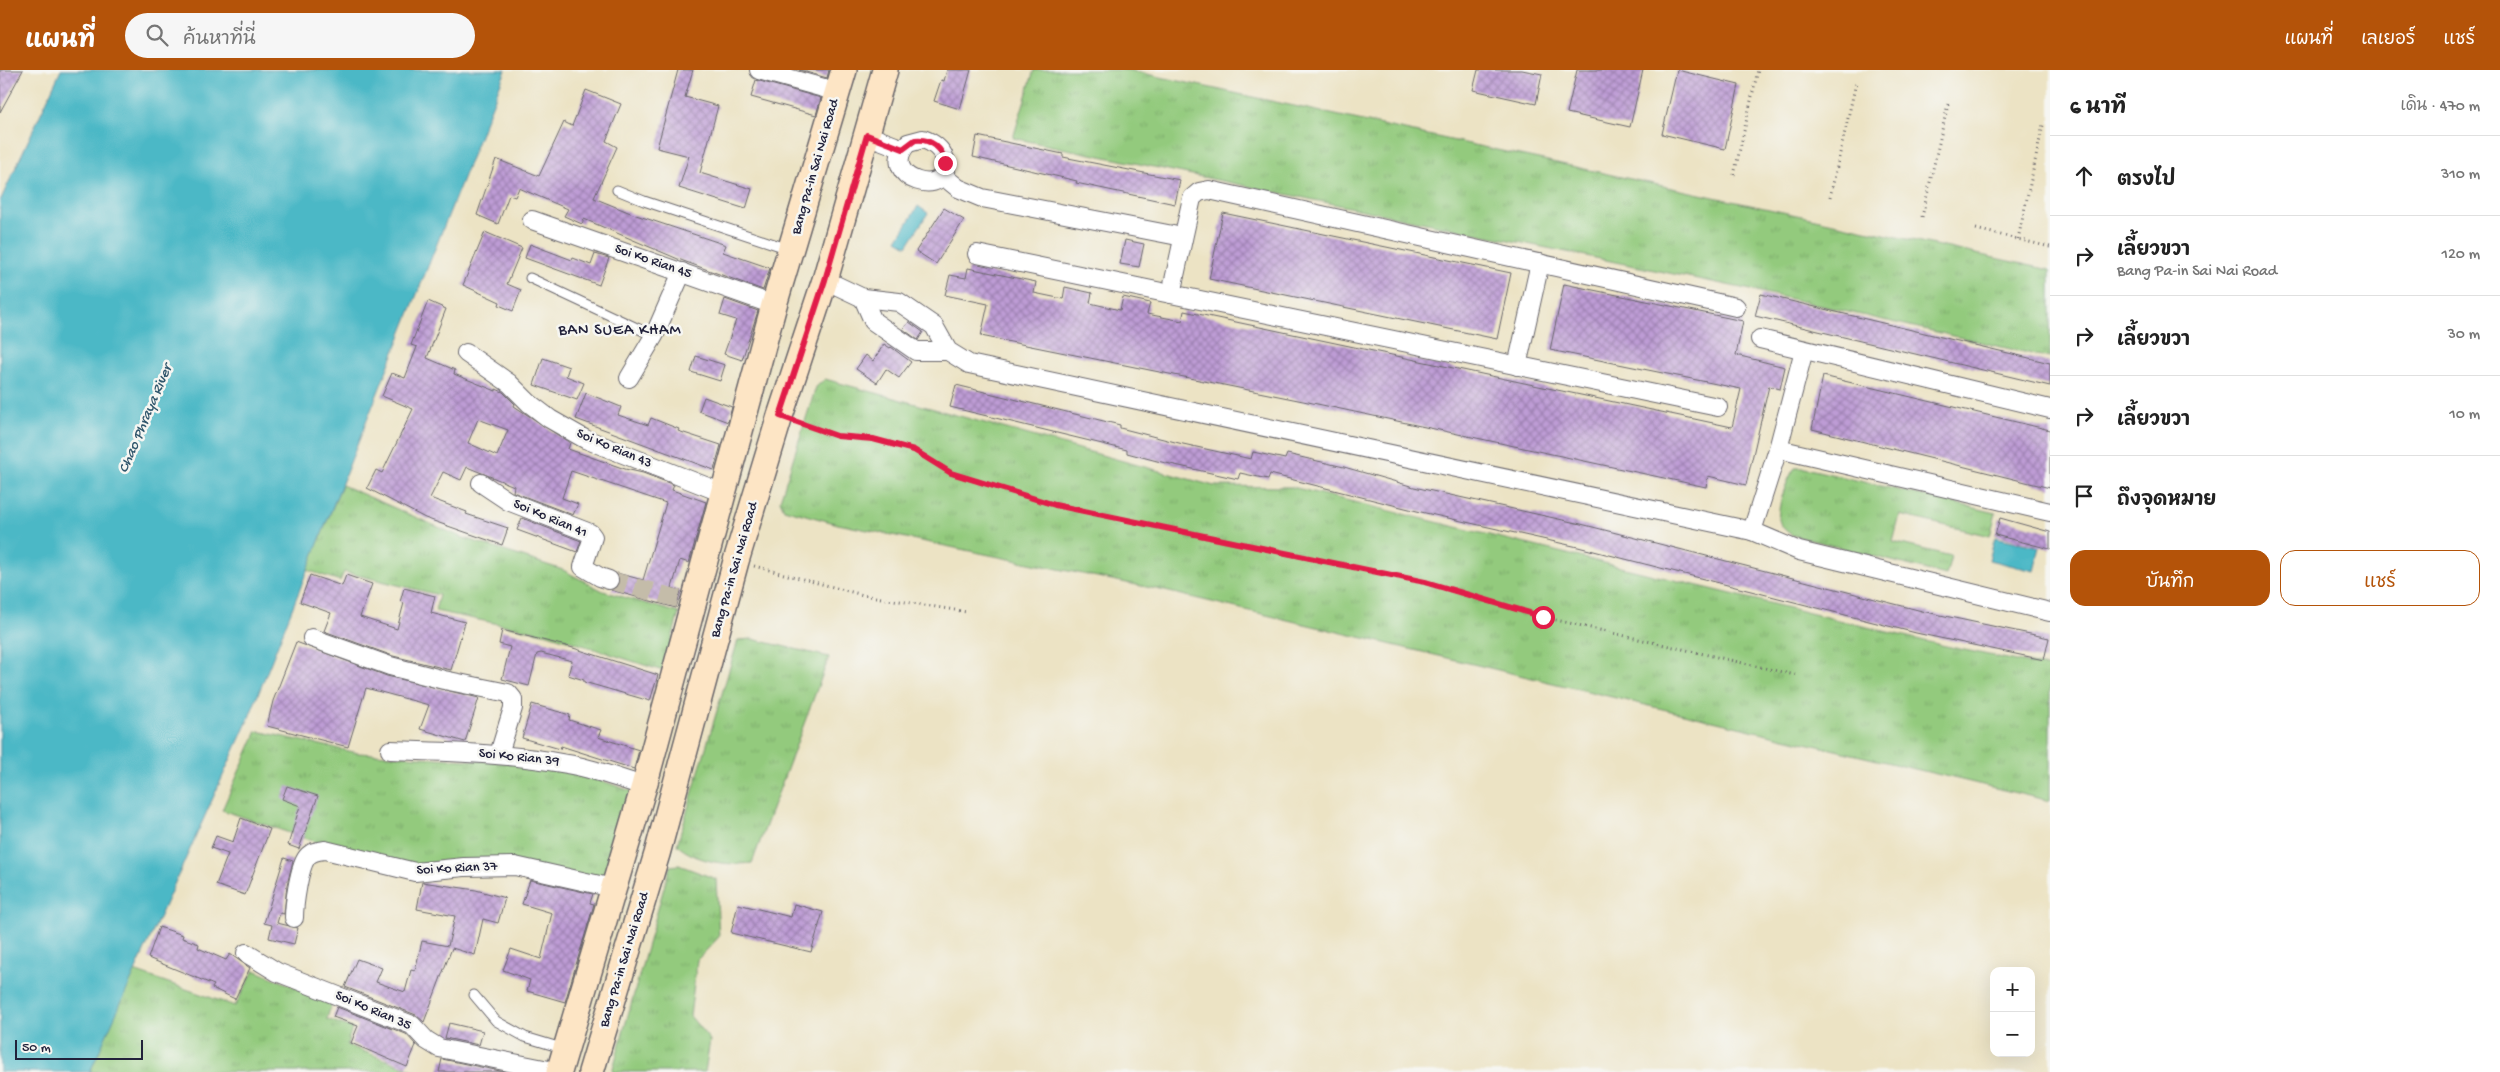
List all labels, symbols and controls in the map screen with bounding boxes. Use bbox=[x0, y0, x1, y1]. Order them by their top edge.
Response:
search box bbox=[125, 13, 475, 58]
icon: search bbox=[143, 21, 171, 49]
text: แผนที่ bbox=[25, 28, 95, 57]
text: ค้นหาที่นี่ bbox=[183, 29, 256, 52]
text: แผนที่ bbox=[2285, 30, 2333, 51]
text: เลเยอร์ bbox=[2361, 30, 2415, 51]
text: แชร์ bbox=[2443, 30, 2475, 51]
street label: Bang Pa-in Sai Nai Road bbox=[788, 96, 844, 238]
text: 6 นาที bbox=[2070, 97, 2126, 122]
text: เดิน · 470 m bbox=[2400, 98, 2480, 117]
route end bbox=[934, 152, 957, 175]
icon: ahead bbox=[2070, 162, 2098, 190]
text: 310 m bbox=[2441, 166, 2480, 185]
text: ตรงไป bbox=[2117, 170, 2175, 193]
text: เลี้ยวขวา bbox=[2117, 240, 2190, 263]
street label: Soi Ko Rian 45 bbox=[612, 241, 694, 283]
icon: right bbox=[2070, 242, 2098, 270]
text: 120 m bbox=[2441, 246, 2480, 265]
text: Bang Pa-in Sai Nai Road bbox=[2117, 263, 2277, 282]
district label: BAN SUEA KHAM bbox=[557, 322, 682, 341]
icon: right bbox=[2070, 322, 2098, 350]
text: 30 m bbox=[2447, 326, 2480, 345]
text: เลี้ยวขวา bbox=[2117, 330, 2190, 353]
water label: Chao Phraya River bbox=[115, 360, 178, 476]
icon: right bbox=[2070, 402, 2098, 430]
text: 10 m bbox=[2449, 406, 2480, 425]
text: เลี้ยวขวา bbox=[2117, 410, 2190, 433]
street label: Soi Ko Rian 43 bbox=[574, 425, 654, 473]
icon: arrive bbox=[2070, 482, 2098, 510]
text: ถึงจุดหมาย bbox=[2117, 490, 2216, 513]
street label: Soi Ko Rian 41 bbox=[510, 496, 590, 542]
street label: Bang Pa-in Sai Nai Road bbox=[707, 499, 763, 641]
button: บันทึก bbox=[2070, 550, 2270, 606]
button: แชร์ bbox=[2280, 550, 2480, 606]
route start bbox=[1532, 606, 1555, 629]
street label: Soi Ko Rian 39 bbox=[478, 745, 560, 771]
street label: Soi Ko Rian 37 bbox=[416, 858, 499, 880]
street label: Bang Pa-in Sai Nai Road bbox=[596, 889, 654, 1030]
map controls bbox=[1990, 967, 2035, 1057]
button: + bbox=[1990, 967, 2035, 1012]
street label: Soi Ko Rian 35 bbox=[332, 987, 414, 1035]
button: − bbox=[1990, 1012, 2035, 1057]
scale bar bbox=[15, 1037, 142, 1060]
text: 50 m bbox=[22, 1040, 51, 1057]

